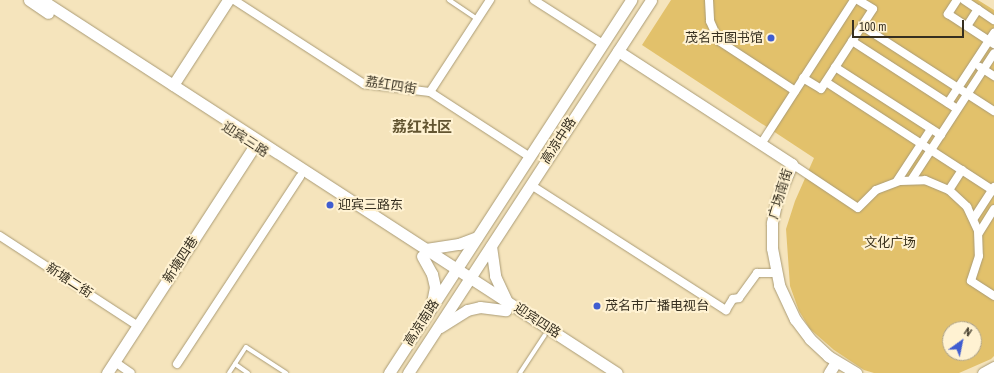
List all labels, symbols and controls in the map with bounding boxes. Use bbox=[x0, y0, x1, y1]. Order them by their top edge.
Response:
scale bar bbox=[854, 12, 966, 38]
text: 100 m bbox=[859, 19, 886, 35]
place label: 茂名市图书馆 bbox=[685, 30, 763, 46]
marker: 茂名市图书馆 bbox=[766, 33, 776, 43]
street label: 荔红四街 bbox=[364, 74, 418, 98]
street label: 高凉中路 bbox=[538, 115, 580, 167]
district label: 荔红社区 bbox=[392, 118, 452, 136]
street label: 迎宾三路 bbox=[219, 119, 271, 161]
street label: 广场南街 bbox=[766, 167, 796, 221]
place label: 迎宾三路东 bbox=[338, 197, 403, 213]
marker: 迎宾三路东 bbox=[325, 200, 335, 210]
street label: 新塘四巷 bbox=[160, 234, 202, 286]
park label: 文化广场 bbox=[864, 235, 916, 251]
street label: 新塘二街 bbox=[43, 260, 95, 302]
street label: 高凉南路 bbox=[401, 297, 443, 349]
place label: 茂名市广播电视台 bbox=[605, 298, 709, 314]
street label: 迎宾四路 bbox=[511, 300, 563, 342]
marker: 茂名市广播电视台 bbox=[592, 301, 602, 311]
north arrow bbox=[942, 321, 982, 361]
text: N bbox=[961, 324, 975, 339]

